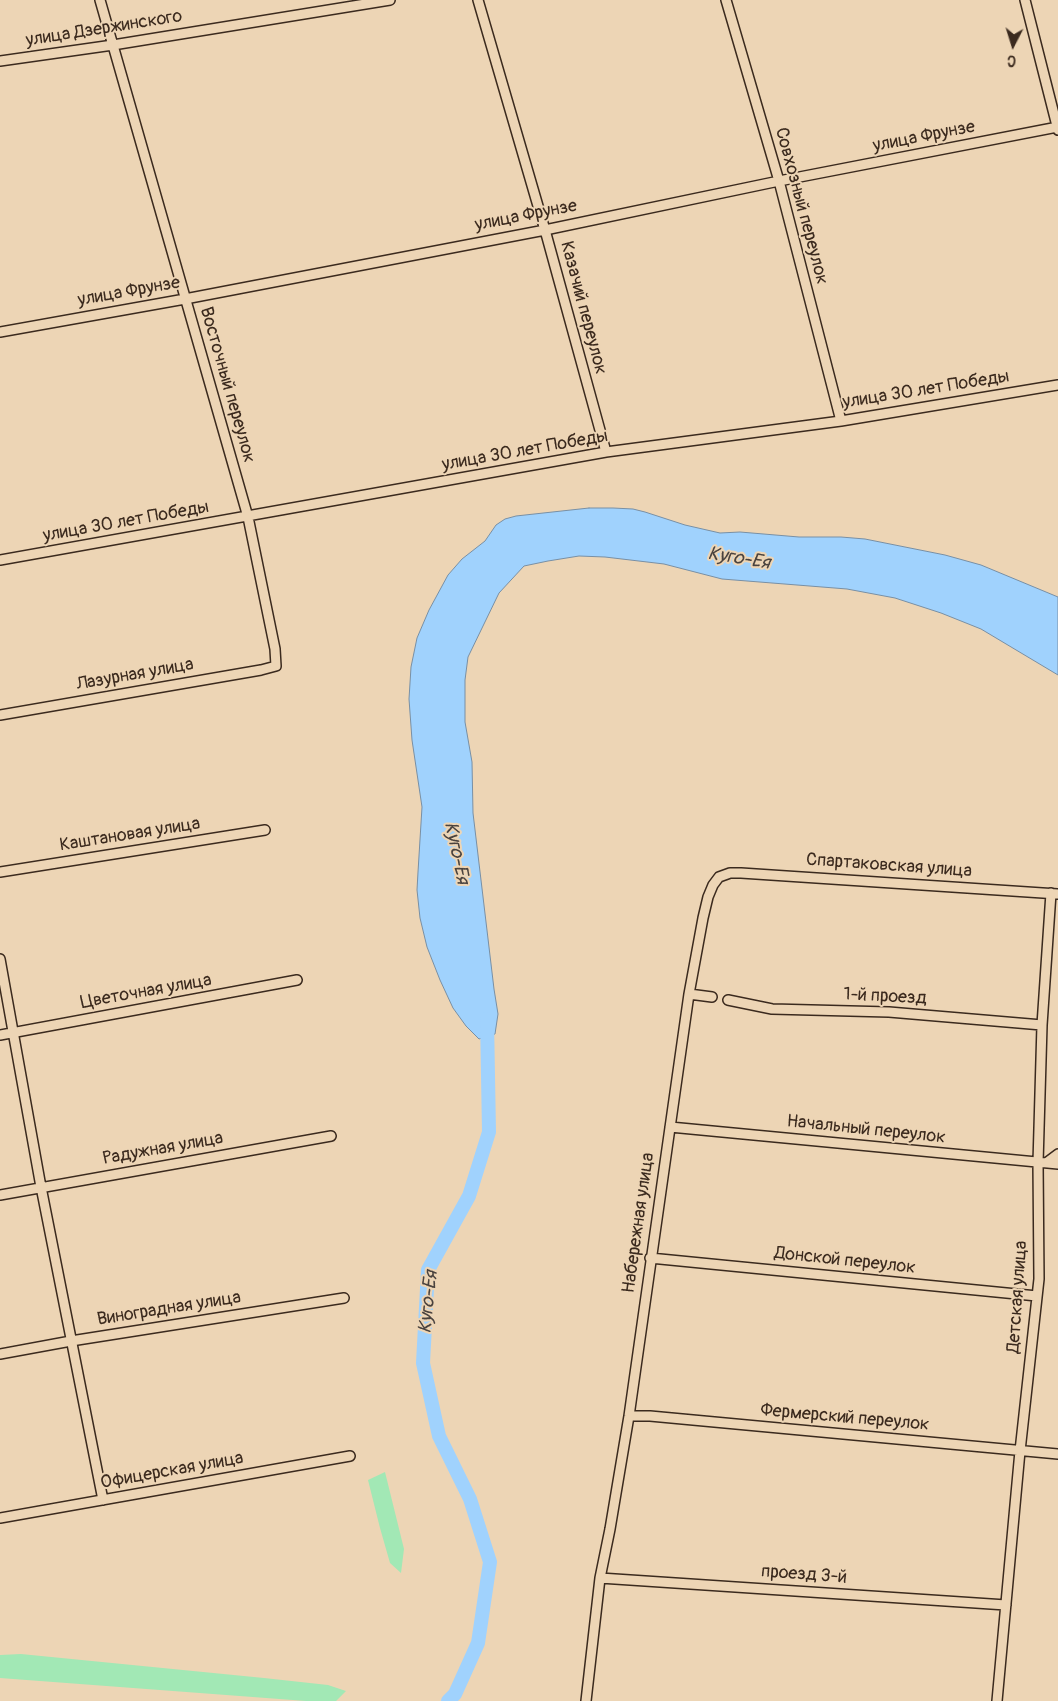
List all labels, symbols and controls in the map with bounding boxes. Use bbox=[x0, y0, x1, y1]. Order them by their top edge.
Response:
street label: улица Дзержинского bbox=[24, 6, 184, 52]
north arrow bbox=[988, 20, 1038, 70]
text: С bbox=[1007, 52, 1017, 69]
street label: улица Фрунзе bbox=[871, 117, 977, 157]
street label: Совхозный переулок bbox=[770, 125, 832, 287]
street label: улица Фрунзе bbox=[473, 196, 579, 236]
street label: Казачий переулок bbox=[555, 239, 611, 377]
street label: улица Фрунзе bbox=[76, 272, 182, 312]
street label: Восточный переулок bbox=[194, 305, 260, 465]
street label: улица 30 лет Победы bbox=[841, 366, 1011, 414]
street label: улица 30 лет Победы bbox=[440, 426, 610, 476]
street label: улица 30 лет Победы bbox=[41, 497, 211, 547]
water label: Куго-Ея bbox=[706, 543, 772, 575]
street label: Лазурная улица bbox=[75, 654, 195, 696]
street label: Каштановая улица bbox=[58, 813, 202, 857]
water label: Куго-Ея bbox=[438, 820, 474, 886]
street label: Спартаковская улица bbox=[805, 849, 973, 883]
street label: Цветочная улица bbox=[79, 970, 213, 1014]
street label: 1-й проезд bbox=[843, 984, 927, 1010]
street label: Начальный переулок bbox=[786, 1111, 946, 1149]
street label: Радужная улица bbox=[101, 1128, 225, 1170]
street label: Набережная улица bbox=[618, 1151, 660, 1295]
street label: Детская улица bbox=[1003, 1240, 1033, 1354]
street label: Донской переулок bbox=[773, 1243, 917, 1279]
water label: Куго-Ея bbox=[414, 1270, 444, 1334]
street label: Виноградная улица bbox=[96, 1287, 242, 1331]
street label: Фермерский переулок bbox=[760, 1400, 930, 1436]
street label: Офицерская улица bbox=[99, 1448, 245, 1494]
street label: проезд 3-й bbox=[760, 1561, 848, 1589]

